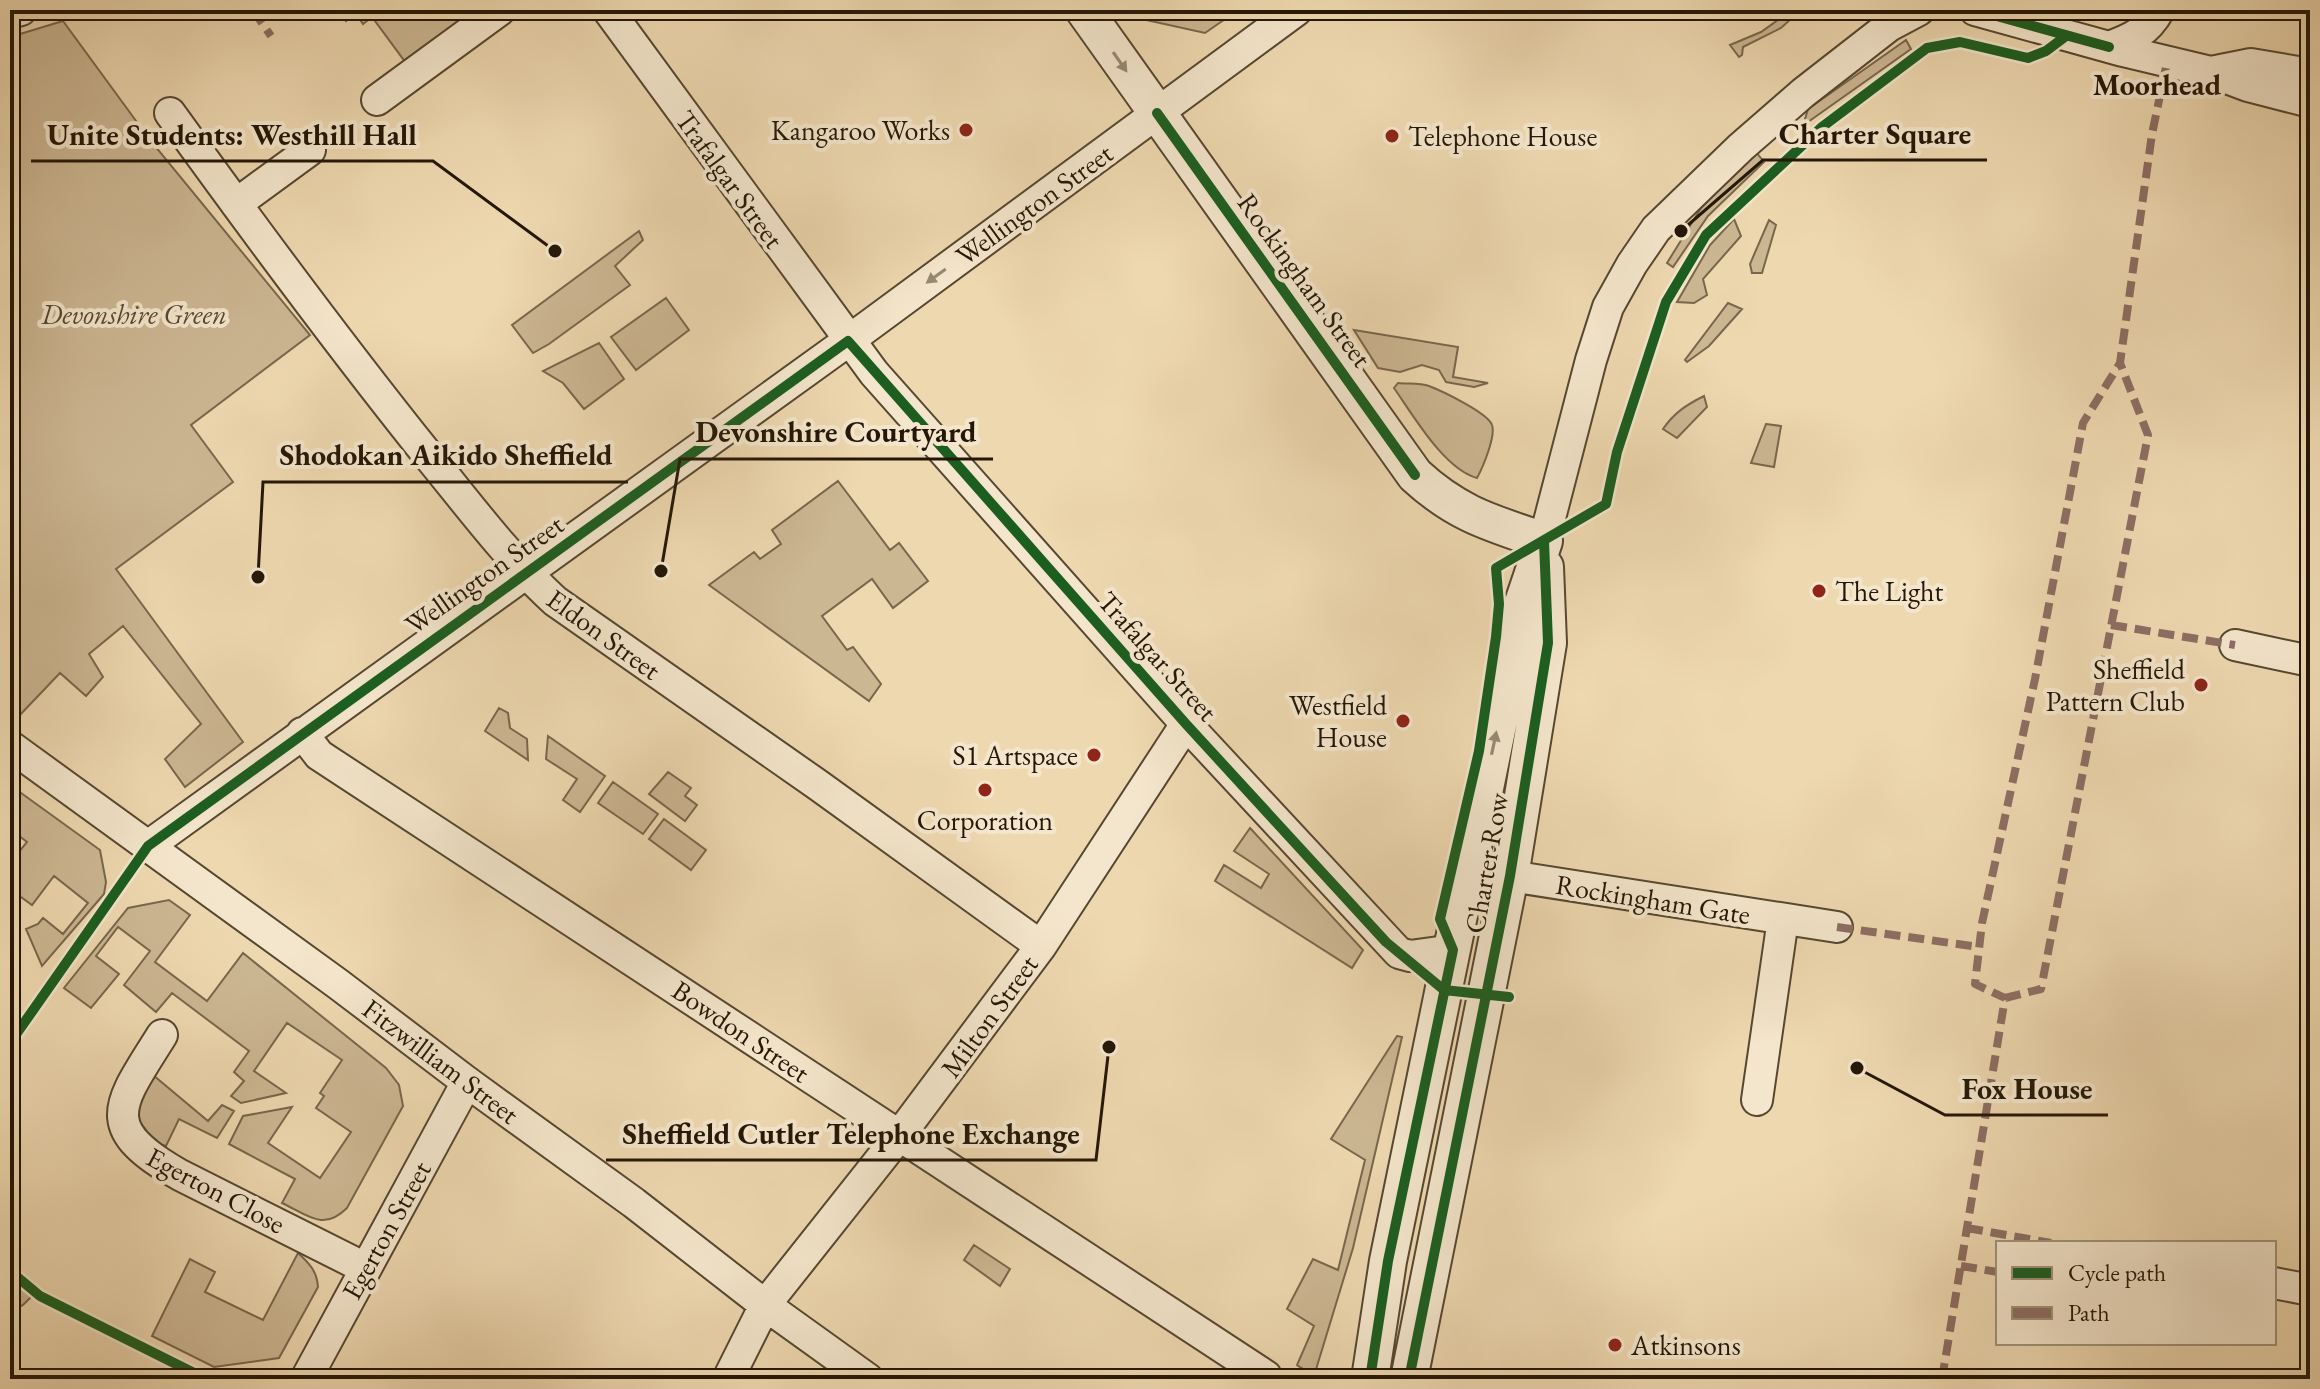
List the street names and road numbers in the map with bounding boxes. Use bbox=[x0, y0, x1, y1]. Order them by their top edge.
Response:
street label: Trafalgar Street bbox=[668, 103, 792, 255]
street label: Wellington Street bbox=[948, 135, 1120, 273]
street label: Rockingham Street bbox=[1230, 186, 1380, 374]
street label: Wellington Street bbox=[398, 506, 571, 642]
street label: Eldon Street bbox=[540, 581, 668, 688]
street label: Trafalgar Street bbox=[1090, 584, 1226, 729]
street label: Charter Row bbox=[1456, 789, 1516, 936]
street label: Rockingham Gate bbox=[1553, 866, 1753, 932]
street label: Milton Street bbox=[932, 947, 1046, 1085]
street label: Bowdon Street bbox=[665, 972, 817, 1090]
street label: Fitzwilliam Street bbox=[356, 990, 527, 1132]
street label: Egerton Close bbox=[141, 1138, 291, 1242]
street label: Egerton Street bbox=[333, 1154, 439, 1306]

